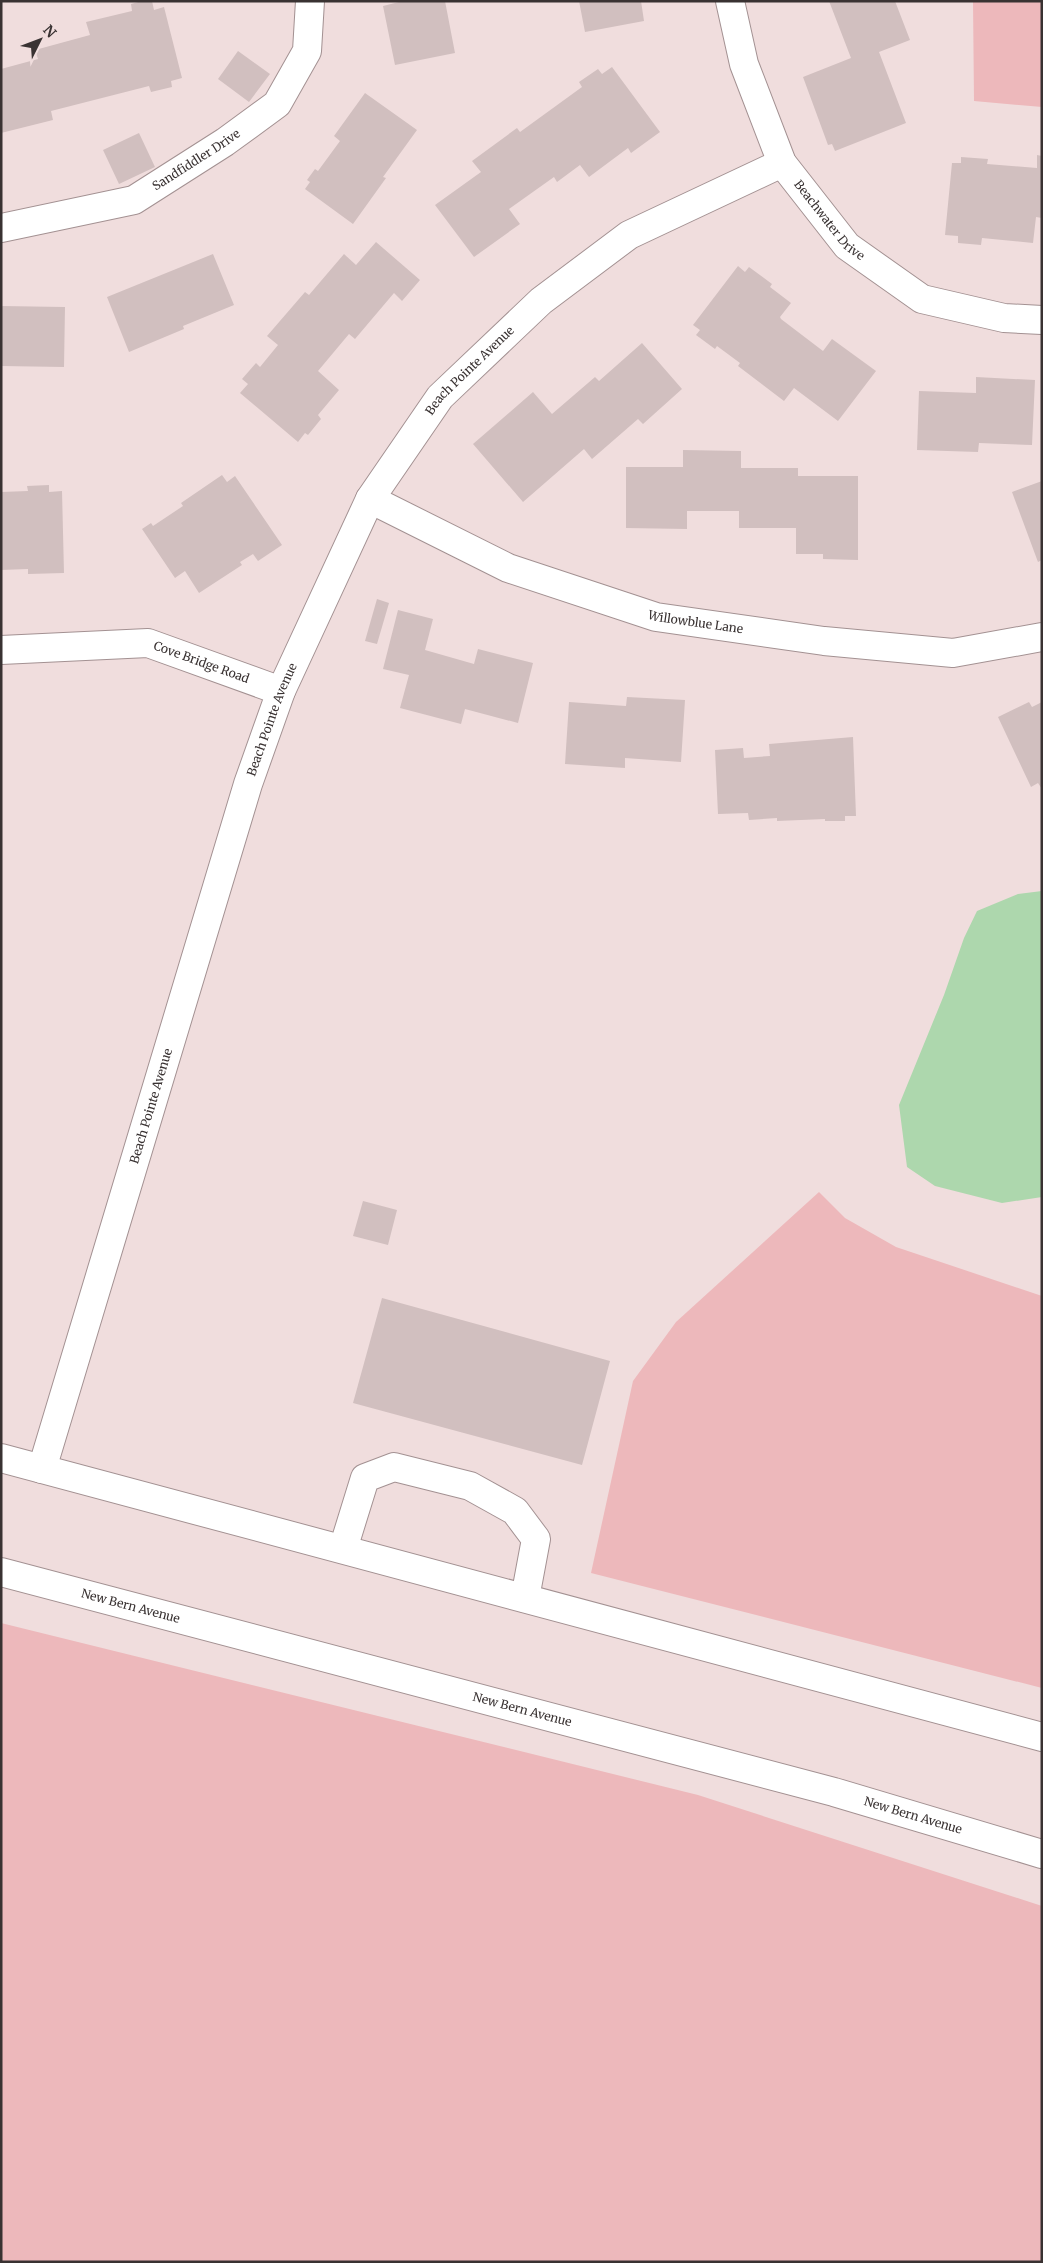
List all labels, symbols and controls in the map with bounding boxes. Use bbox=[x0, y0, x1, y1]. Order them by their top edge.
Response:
north arrow bbox=[15, 15, 65, 65]
text: N bbox=[39, 21, 60, 41]
street label: Sandfiddler Drive bbox=[149, 126, 243, 193]
street label: Beachwater Drive bbox=[791, 177, 868, 263]
street label: Beach Pointe Avenue bbox=[422, 323, 517, 418]
street label: Willowblue Lane bbox=[645, 606, 744, 636]
street label: Cove Bridge Road bbox=[152, 638, 251, 686]
street label: Beach Pointe Avenue bbox=[243, 661, 300, 778]
street label: Beach Pointe Avenue bbox=[126, 1046, 175, 1165]
street label: New Bern Avenue bbox=[80, 1586, 182, 1626]
street label: New Bern Avenue bbox=[471, 1689, 573, 1729]
street label: New Bern Avenue bbox=[862, 1793, 964, 1837]

